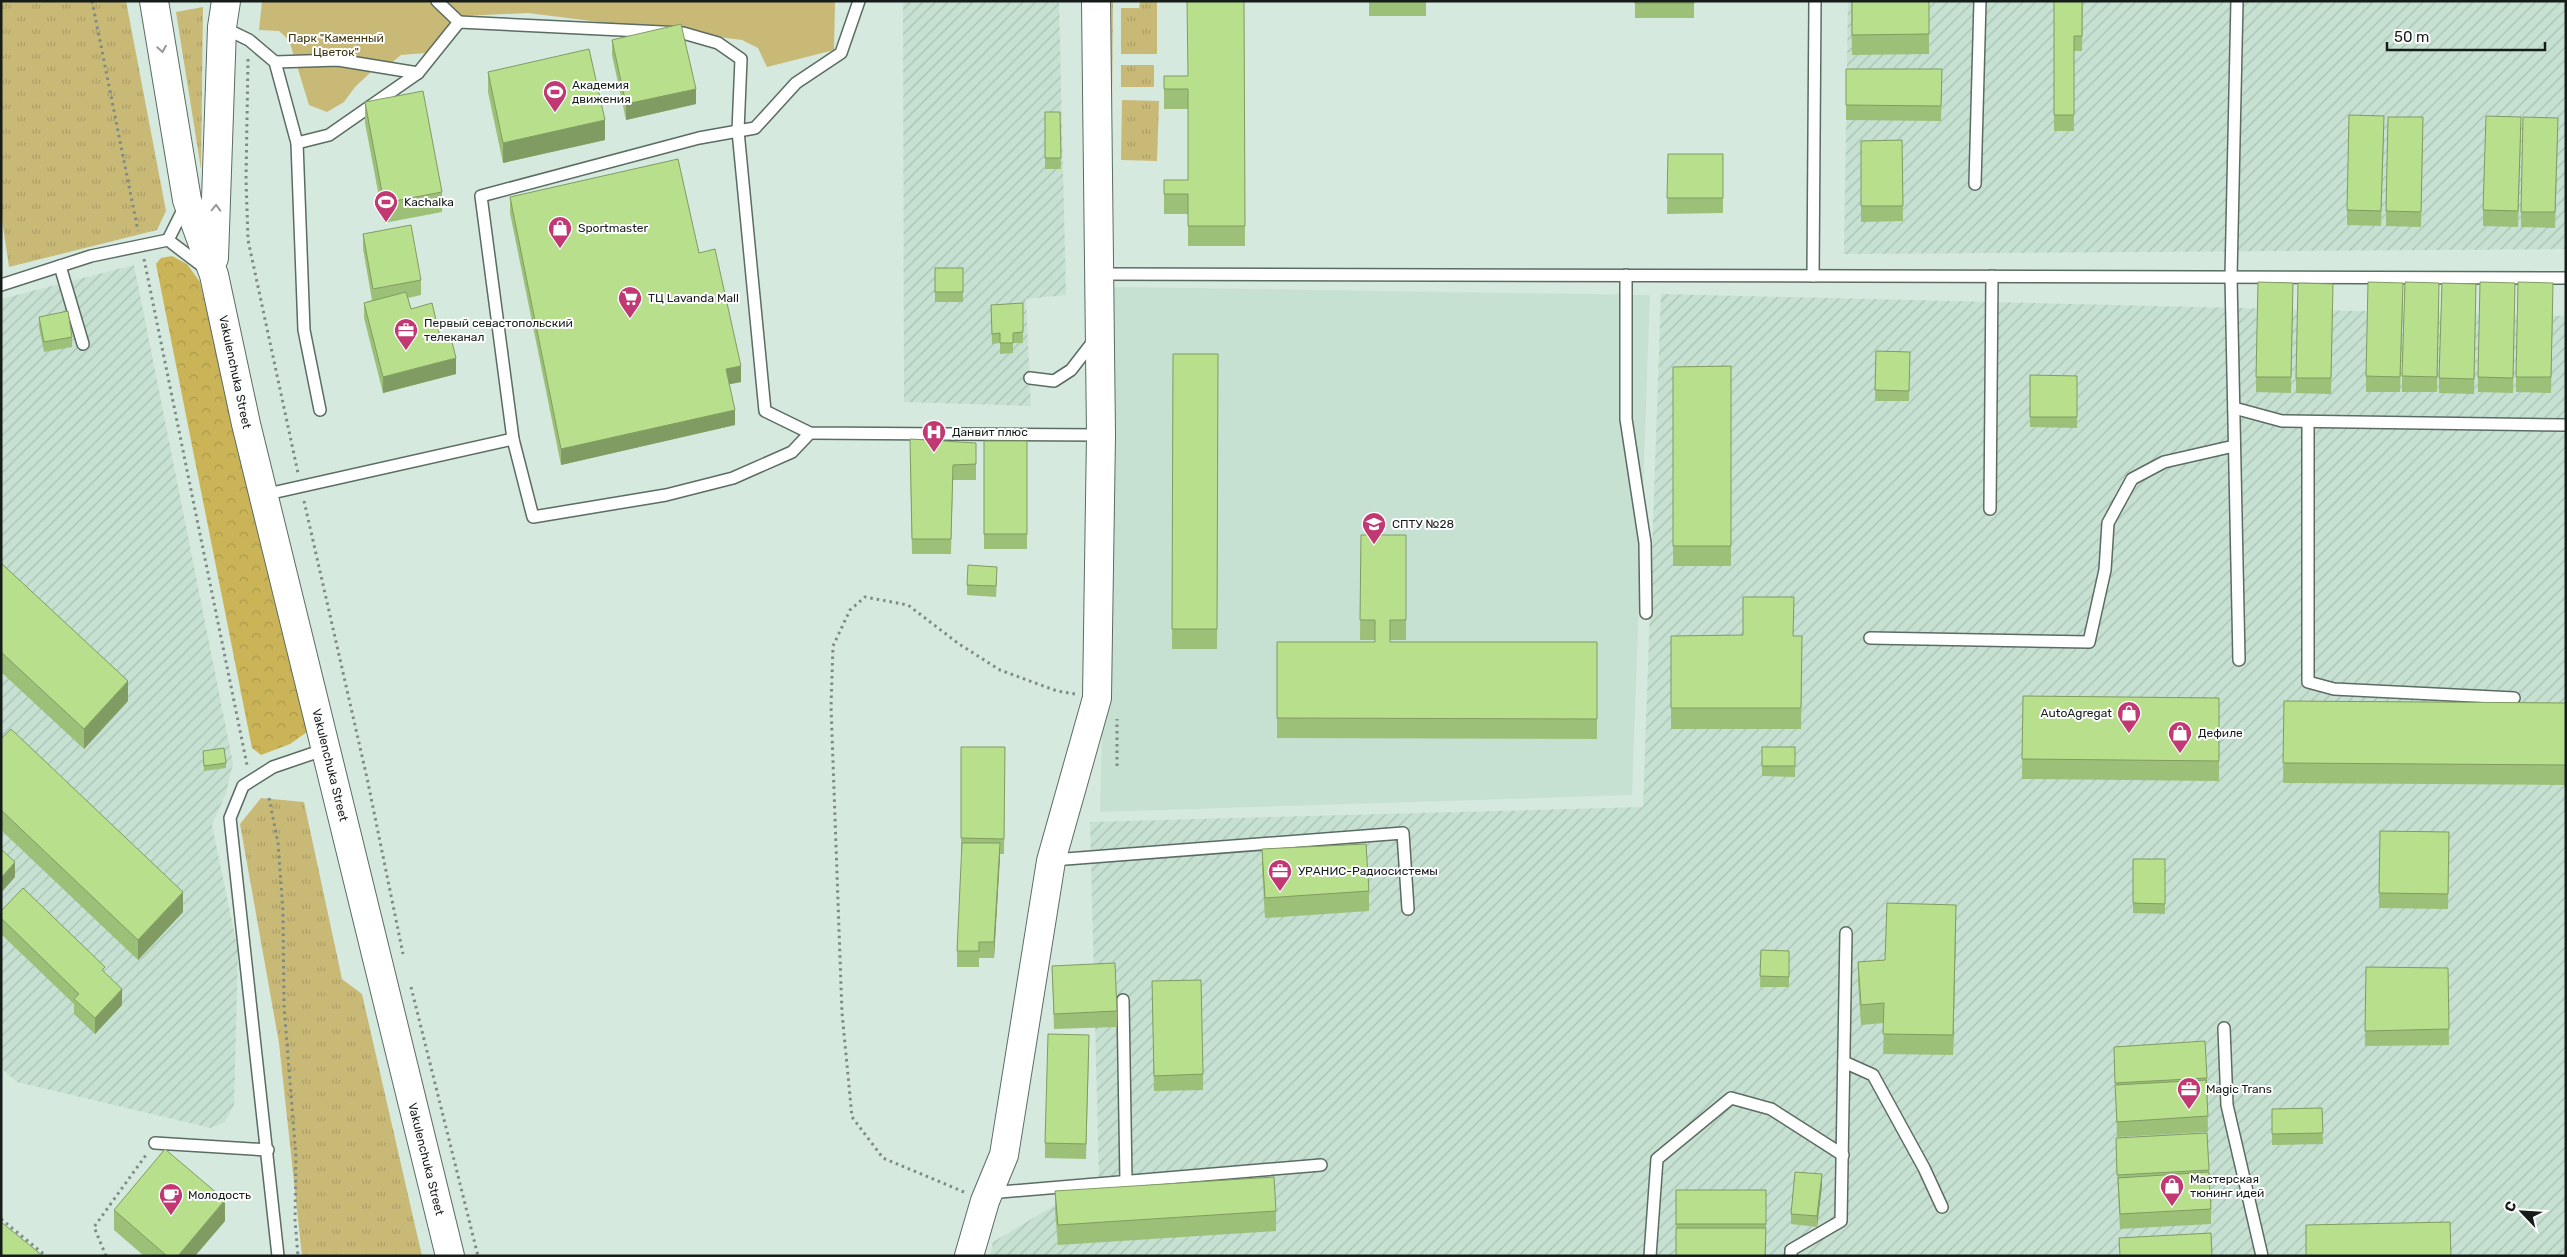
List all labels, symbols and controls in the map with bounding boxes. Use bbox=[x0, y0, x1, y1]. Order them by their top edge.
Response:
scale bar bbox=[2387, 20, 2544, 52]
text: 50 m bbox=[2394, 28, 2429, 46]
park label: Парк "Каменный Цветок" bbox=[288, 31, 384, 59]
one-way arrow bbox=[157, 45, 167, 54]
place label: Академия движения bbox=[572, 78, 631, 106]
sports icon: Академия движения bbox=[542, 79, 568, 113]
sports icon: Kachalka bbox=[373, 189, 399, 223]
place label: Kachalka bbox=[404, 195, 454, 209]
one-way arrow bbox=[211, 204, 221, 212]
shop icon: Sportmaster bbox=[547, 215, 573, 249]
place label: Sportmaster bbox=[578, 221, 649, 235]
supermarket icon: ТЦ Lavanda Mall bbox=[617, 285, 643, 319]
place label: ТЦ Lavanda Mall bbox=[648, 291, 739, 305]
street label: Vakulenchuka Street bbox=[216, 314, 254, 430]
place label: Первый севастопольский телеканал bbox=[424, 316, 573, 344]
office icon: Первый севастопольский телеканал bbox=[393, 317, 419, 351]
hospital icon: Данвит плюс bbox=[921, 419, 947, 453]
place label: Данвит плюс bbox=[952, 425, 1028, 439]
school or university icon: СПТУ №28 bbox=[1361, 511, 1387, 545]
place label: СПТУ №28 bbox=[1392, 517, 1454, 531]
shop icon: AutoAgregat bbox=[2116, 700, 2142, 734]
place label: AutoAgregat bbox=[2041, 706, 2112, 720]
street label: Vakulenchuka Street bbox=[309, 707, 351, 823]
shop icon: Дефиле bbox=[2167, 720, 2193, 754]
place label: Дефиле bbox=[2198, 726, 2243, 740]
office icon: УРАНИС-Радиосистемы bbox=[1267, 858, 1293, 892]
place label: УРАНИС-Радиосистемы bbox=[1298, 864, 1438, 878]
office icon: Magic Trans bbox=[2176, 1076, 2202, 1110]
place label: Magic Trans bbox=[2206, 1082, 2272, 1096]
street label: Vakulenchuka Street bbox=[405, 1101, 447, 1217]
place label: Мастерская тюнинг идей bbox=[2190, 1172, 2264, 1200]
shop icon: Мастерская тюнинг идей bbox=[2159, 1173, 2185, 1207]
cafe icon: Молодость bbox=[158, 1182, 184, 1216]
north arrow bbox=[2497, 1187, 2547, 1237]
place label: Молодость bbox=[188, 1188, 251, 1202]
text: С bbox=[2501, 1199, 2521, 1215]

